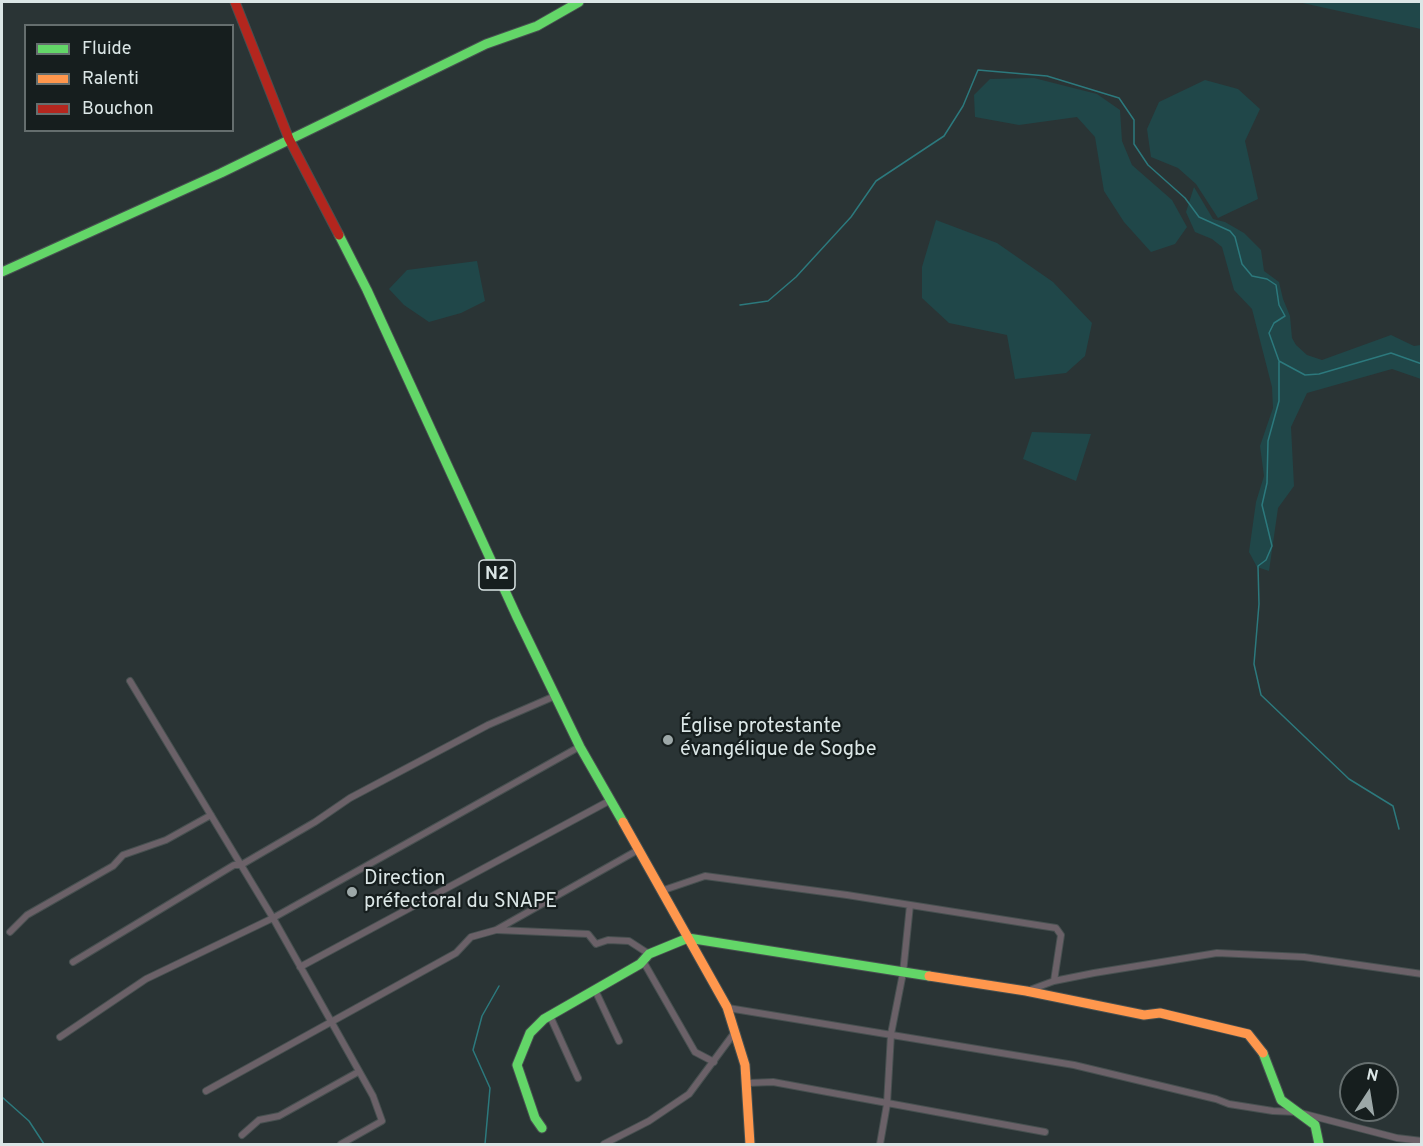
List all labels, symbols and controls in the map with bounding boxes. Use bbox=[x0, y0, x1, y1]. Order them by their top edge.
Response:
legend bbox=[24, 24, 234, 132]
text: Fluide bbox=[82, 38, 131, 61]
text: Ralenti bbox=[82, 68, 139, 91]
text: Bouchon bbox=[82, 98, 154, 121]
road number: N2 bbox=[479, 560, 515, 590]
place label: Église protestante évangélique de Sogbe bbox=[680, 716, 876, 763]
marker: Église protestante évangélique de Sogbe bbox=[661, 733, 675, 747]
place label: Direction préfectoral du SNAPE bbox=[364, 868, 557, 915]
marker: Direction préfectoral du SNAPE bbox=[345, 885, 359, 899]
north arrow bbox=[1339, 1062, 1399, 1122]
text: N bbox=[1365, 1065, 1380, 1087]

